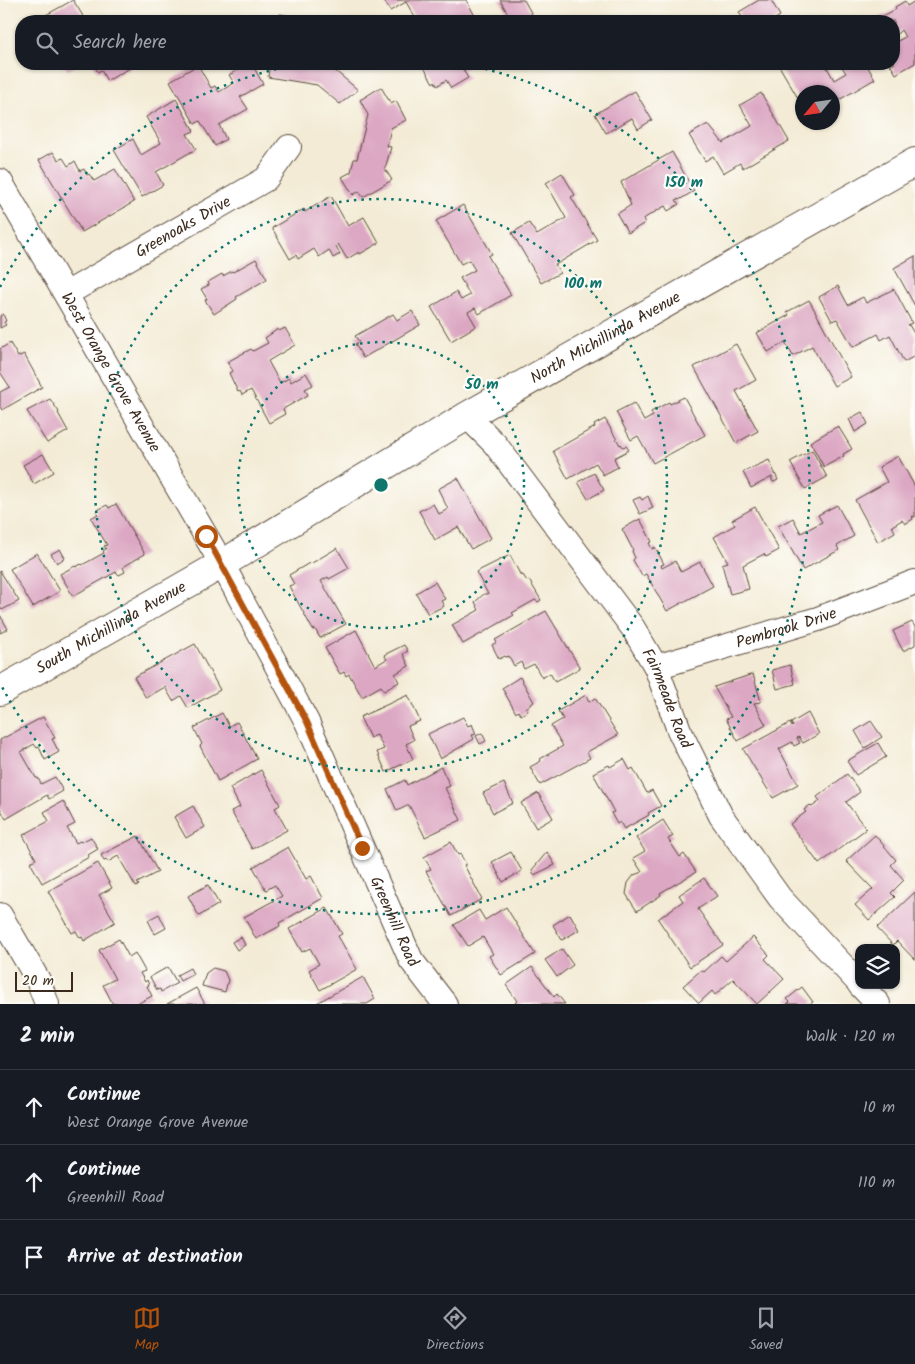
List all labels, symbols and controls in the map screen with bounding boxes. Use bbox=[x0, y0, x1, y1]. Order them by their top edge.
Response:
search box bbox=[15, 15, 900, 70]
text: Search here bbox=[73, 28, 167, 58]
icon: search bbox=[33, 29, 61, 57]
north arrow bbox=[795, 85, 840, 130]
text: 150 m bbox=[665, 171, 703, 195]
street label: Greenoaks Drive bbox=[130, 189, 236, 264]
text: 100 m bbox=[564, 272, 602, 296]
street label: North Michillinda Avenue bbox=[525, 285, 685, 390]
street label: West Orange Grove Avenue bbox=[55, 287, 167, 457]
text: 50 m bbox=[464, 373, 499, 397]
centre of rings bbox=[372, 476, 390, 494]
route start bbox=[195, 525, 218, 548]
street label: South Michillinda Avenue bbox=[31, 574, 191, 680]
street label: Pembrook Drive bbox=[733, 600, 840, 655]
street label: Fairmeade Road bbox=[635, 643, 699, 754]
route end bbox=[351, 837, 374, 860]
street label: Greenhill Road bbox=[363, 872, 426, 974]
map controls bbox=[855, 944, 900, 989]
button: layers bbox=[855, 944, 900, 989]
scale bar bbox=[15, 969, 72, 992]
text: 20 m bbox=[22, 970, 54, 992]
text: 2 min bbox=[20, 1020, 75, 1053]
text: Walk · 120 m bbox=[805, 1024, 895, 1049]
text: Continue bbox=[67, 1080, 140, 1110]
icon: ahead bbox=[20, 1093, 48, 1121]
text: 10 m bbox=[863, 1095, 895, 1120]
text: West Orange Grove Avenue bbox=[67, 1110, 248, 1135]
text: Continue bbox=[67, 1155, 140, 1185]
icon: ahead bbox=[20, 1168, 48, 1196]
text: 110 m bbox=[858, 1170, 895, 1195]
text: Greenhill Road bbox=[67, 1185, 164, 1210]
text: Arrive at destination bbox=[67, 1242, 243, 1272]
icon: arrive bbox=[20, 1243, 48, 1271]
tab: Map bbox=[133, 1304, 161, 1356]
tab: Directions bbox=[426, 1304, 484, 1356]
tab: Saved bbox=[749, 1304, 782, 1356]

